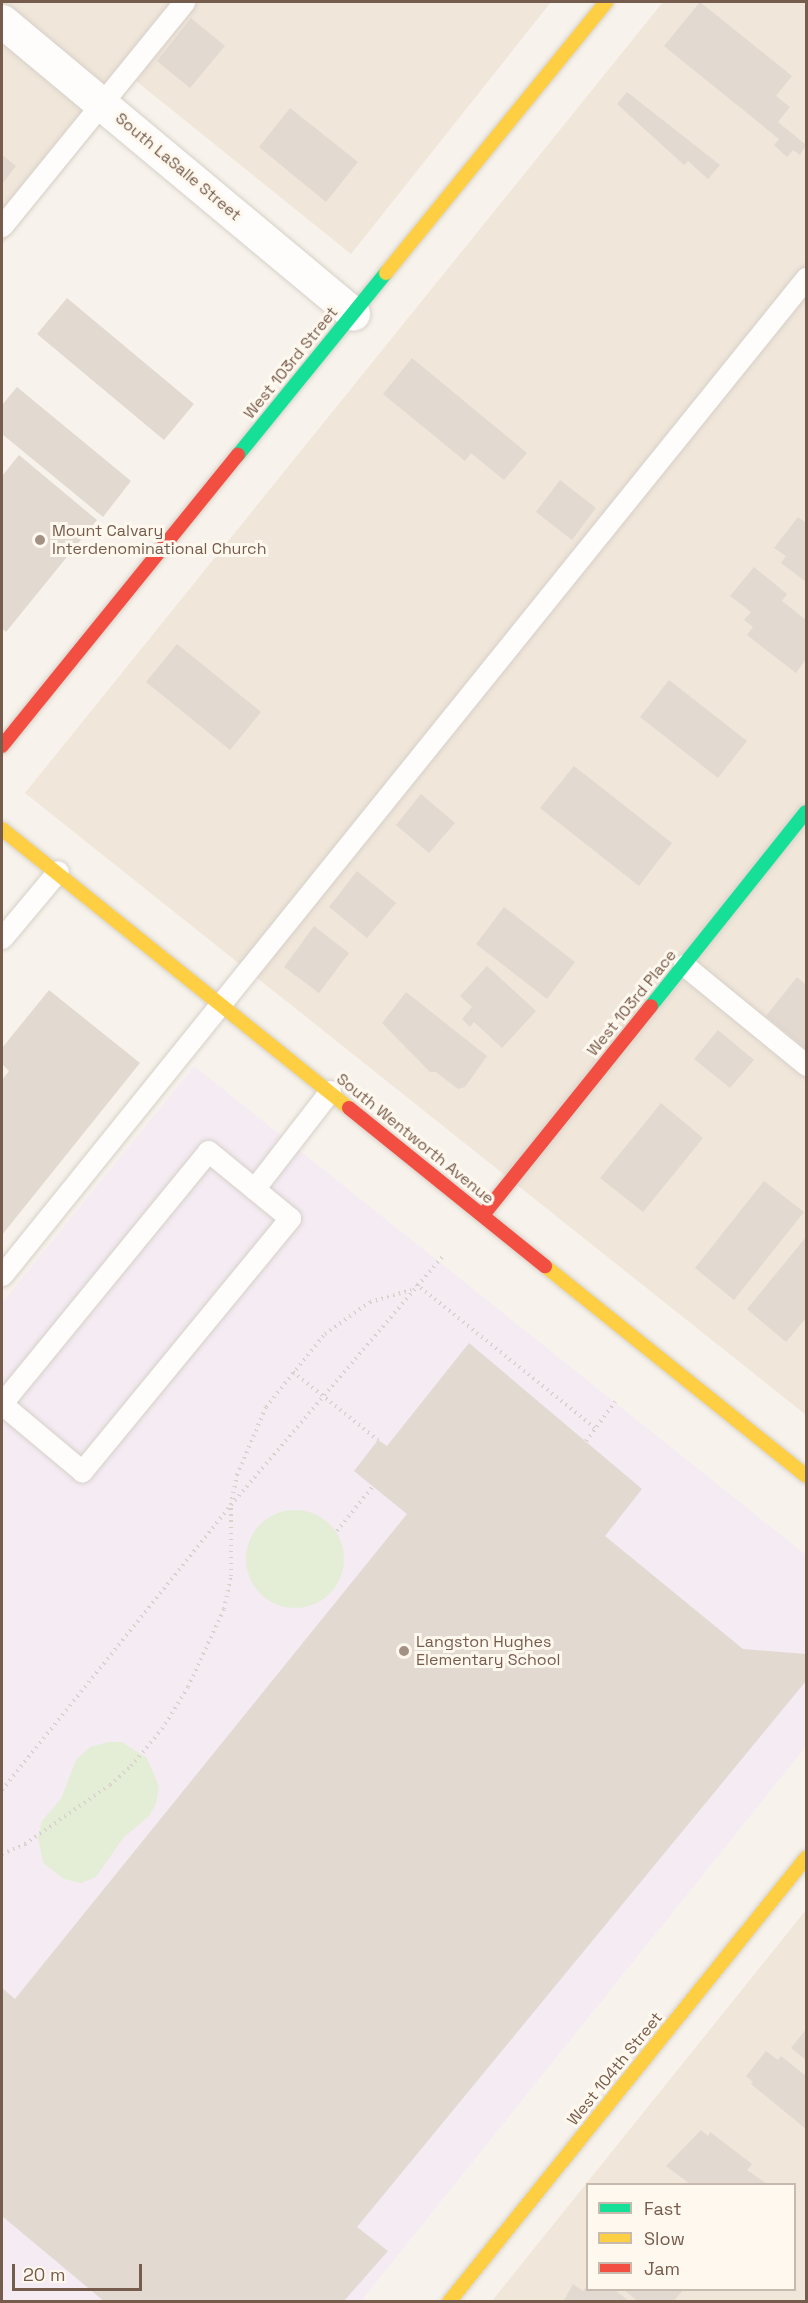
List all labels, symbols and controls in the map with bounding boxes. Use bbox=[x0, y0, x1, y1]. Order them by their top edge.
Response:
street label: South LaSalle Street bbox=[111, 109, 245, 225]
street label: West 103rd Street bbox=[240, 303, 342, 423]
place label: Mount Calvary Interdenominational Church bbox=[52, 521, 266, 559]
marker: Mount Calvary Interdenominational Church bbox=[33, 533, 47, 547]
street label: West 103rd Place bbox=[583, 946, 681, 1060]
street label: South Wentworth Avenue bbox=[332, 1069, 498, 1209]
place label: Langston Hughes Elementary School bbox=[416, 1632, 561, 1670]
marker: Langston Hughes Elementary School bbox=[397, 1644, 411, 1658]
street label: West 104th Street bbox=[563, 2009, 667, 2129]
legend bbox=[586, 2183, 796, 2291]
text: Fast bbox=[644, 2197, 681, 2220]
text: Slow bbox=[644, 2227, 685, 2250]
scale bar bbox=[15, 2252, 146, 2290]
text: Jam bbox=[644, 2257, 680, 2280]
text: 20 m bbox=[23, 2263, 66, 2286]

